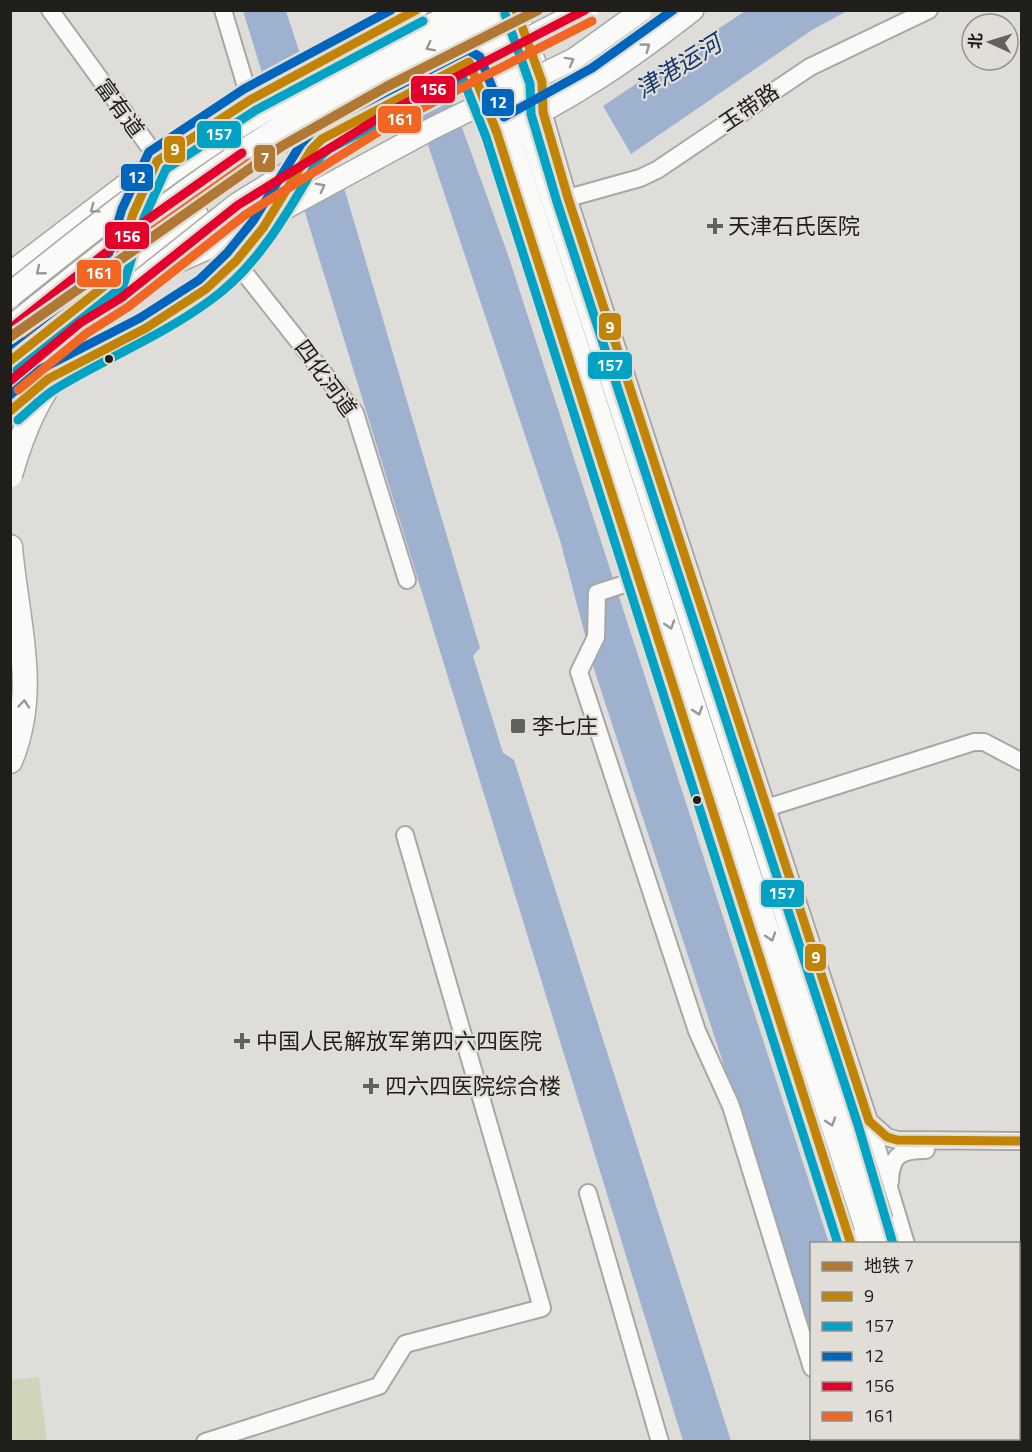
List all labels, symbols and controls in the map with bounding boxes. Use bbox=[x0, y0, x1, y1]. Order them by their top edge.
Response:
north arrow bbox=[960, 12, 1020, 72]
water label: 津港运河 bbox=[628, 23, 732, 107]
text: 北 bbox=[963, 32, 988, 50]
one-way arrow bbox=[426, 39, 437, 51]
one-way arrow bbox=[639, 43, 650, 54]
one-way arrow bbox=[564, 57, 574, 68]
street label: 富有道 bbox=[87, 71, 153, 145]
street label: 玉带路 bbox=[712, 74, 786, 140]
line badge: 156 bbox=[410, 75, 456, 104]
text: 156 bbox=[420, 77, 446, 101]
line badge: 12 bbox=[481, 88, 515, 117]
text: 12 bbox=[489, 90, 507, 114]
line badge: 161 bbox=[377, 105, 422, 134]
text: 161 bbox=[387, 107, 413, 131]
line badge: 157 bbox=[196, 120, 242, 149]
text: 157 bbox=[206, 122, 232, 146]
line badge: 9 bbox=[163, 135, 186, 164]
text: 9 bbox=[171, 137, 180, 161]
line badge: 7 bbox=[253, 144, 276, 173]
text: 7 bbox=[261, 146, 269, 170]
line badge: 12 bbox=[120, 163, 154, 192]
text: 12 bbox=[128, 165, 146, 189]
one-way arrow bbox=[315, 183, 325, 194]
one-way arrow bbox=[89, 202, 100, 213]
place label: 天津石氏医院 bbox=[728, 209, 860, 243]
marker: 天津石氏医院 bbox=[706, 217, 724, 235]
line badge: 156 bbox=[104, 221, 150, 250]
text: 156 bbox=[114, 224, 140, 248]
line badge: 161 bbox=[76, 259, 122, 288]
text: 161 bbox=[86, 261, 112, 285]
one-way arrow bbox=[36, 264, 47, 275]
line badge: 9 bbox=[598, 312, 622, 341]
text: 9 bbox=[606, 315, 615, 339]
street label: 四化河道 bbox=[286, 332, 366, 424]
line badge: 157 bbox=[587, 351, 633, 380]
unlabelled marker bbox=[103, 353, 115, 365]
text: 157 bbox=[597, 353, 623, 377]
one-way arrow bbox=[663, 619, 675, 630]
one-way arrow bbox=[17, 700, 30, 709]
one-way arrow bbox=[691, 705, 703, 716]
place label: 李七庄 bbox=[532, 709, 598, 743]
marker: 李七庄 bbox=[509, 717, 527, 735]
unlabelled marker bbox=[691, 794, 703, 806]
line badge: 157 bbox=[760, 879, 805, 908]
text: 157 bbox=[769, 881, 795, 905]
one-way arrow bbox=[764, 931, 777, 942]
line badge: 9 bbox=[804, 943, 827, 972]
text: 9 bbox=[812, 945, 821, 969]
place label: 中国人民解放军第四六四医院 bbox=[256, 1024, 542, 1058]
marker: 中国人民解放军第四六四医院 bbox=[233, 1032, 251, 1050]
place label: 四六四医院综合楼 bbox=[385, 1069, 561, 1103]
marker: 四六四医院综合楼 bbox=[362, 1077, 380, 1095]
one-way arrow bbox=[824, 1116, 836, 1127]
legend bbox=[810, 1242, 1020, 1440]
text: 地铁 7 bbox=[864, 1252, 914, 1279]
text: 9 bbox=[864, 1282, 874, 1309]
text: 157 bbox=[864, 1312, 894, 1339]
text: 12 bbox=[864, 1342, 884, 1369]
text: 156 bbox=[864, 1372, 894, 1399]
text: 161 bbox=[864, 1402, 894, 1429]

